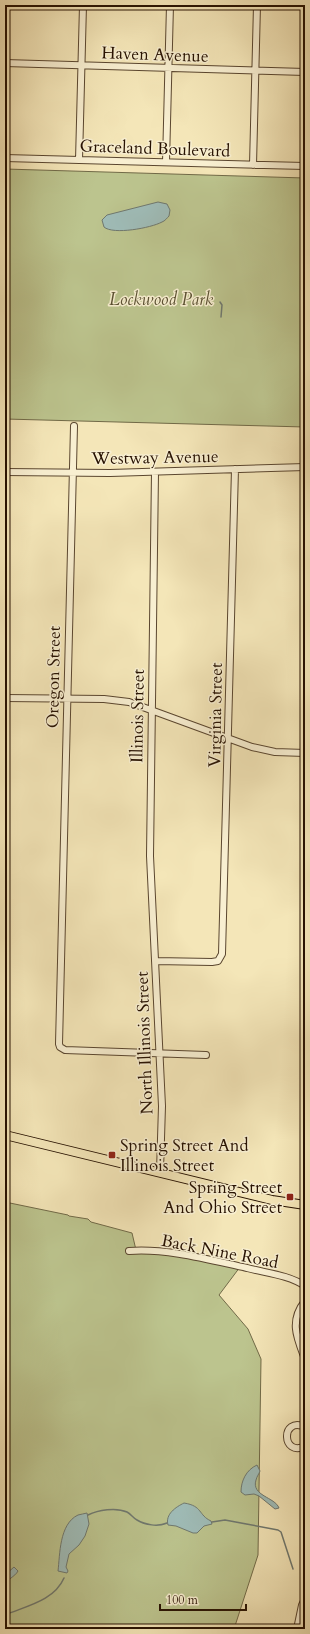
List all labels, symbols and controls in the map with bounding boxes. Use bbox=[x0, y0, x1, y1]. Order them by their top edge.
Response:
street label: Haven Avenue bbox=[101, 41, 209, 68]
street label: Graceland Boulevard bbox=[79, 134, 231, 163]
park label: Lockwood Park bbox=[109, 288, 214, 311]
street label: Westway Avenue bbox=[90, 445, 219, 470]
street label: Oregon Street bbox=[41, 625, 66, 728]
street label: Virginia Street bbox=[203, 662, 228, 768]
street label: Illinois Street bbox=[125, 668, 150, 763]
street label: North Illinois Street bbox=[130, 970, 158, 1115]
place label: Spring Street And Illinois Street bbox=[120, 1134, 249, 1177]
marker: Spring Street And Illinois Street bbox=[107, 1150, 117, 1160]
place label: Spring Street And Ohio Street bbox=[163, 1176, 283, 1219]
marker: Spring Street And Ohio Street bbox=[285, 1192, 295, 1202]
street label: Back Nine Road bbox=[159, 1229, 280, 1274]
scale bar bbox=[160, 1586, 246, 1612]
text: 100 m bbox=[166, 1592, 199, 1608]

